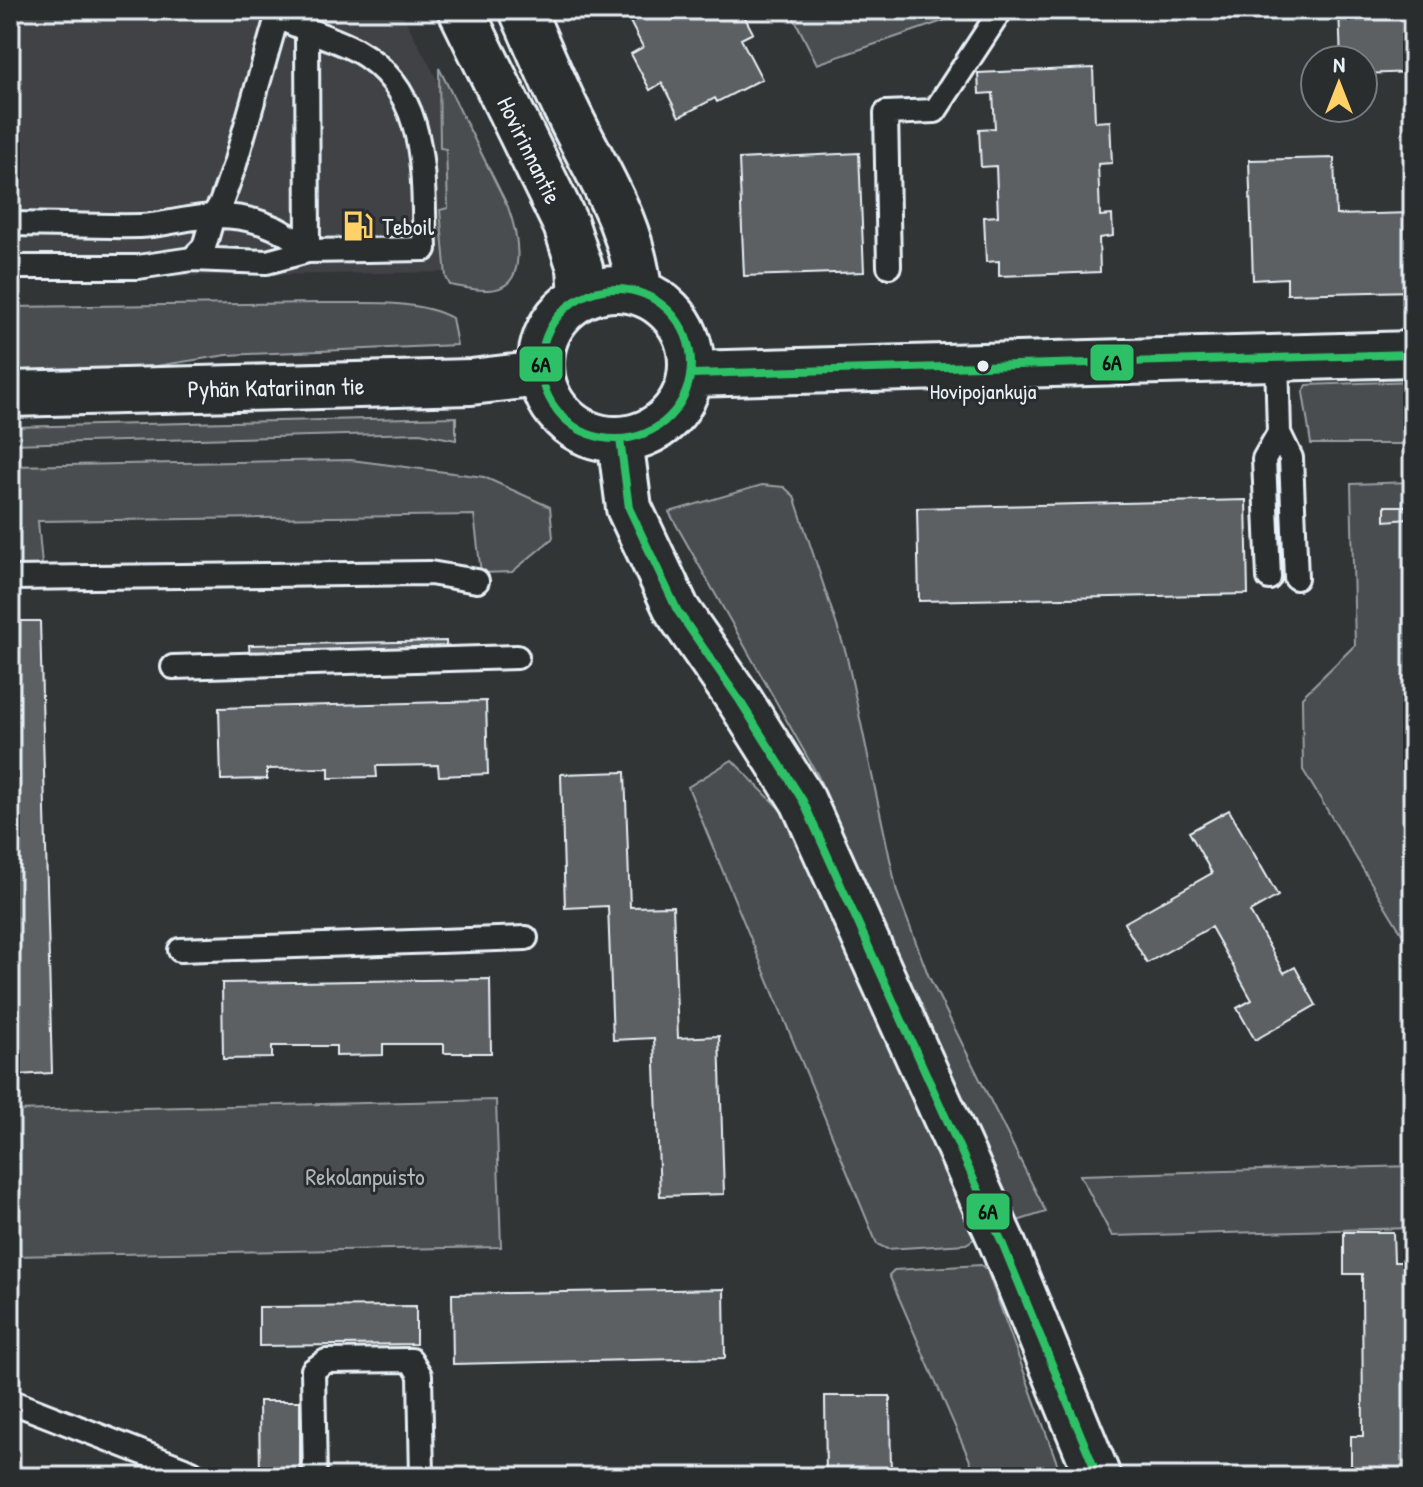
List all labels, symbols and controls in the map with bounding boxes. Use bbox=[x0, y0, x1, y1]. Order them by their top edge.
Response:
north arrow bbox=[1299, 44, 1379, 124]
text: N bbox=[1333, 49, 1345, 79]
street label: Hovirinnantie bbox=[490, 91, 570, 209]
fuel station icon: Teboil bbox=[341, 209, 375, 243]
place label: Teboil bbox=[382, 210, 435, 242]
line badge: 6A bbox=[1089, 343, 1135, 382]
line badge: 6A bbox=[518, 345, 564, 383]
text: 6A bbox=[1102, 347, 1122, 377]
text: 6A bbox=[531, 349, 551, 379]
marker: Hovipojankuja bbox=[975, 358, 991, 374]
street label: Pyhän Katariinan tie bbox=[187, 369, 365, 405]
place label: Hovipojankuja bbox=[930, 376, 1037, 406]
park label: Rekolanpuisto bbox=[305, 1160, 425, 1192]
line badge: 6A bbox=[965, 1192, 1011, 1231]
text: 6A bbox=[978, 1196, 998, 1226]

